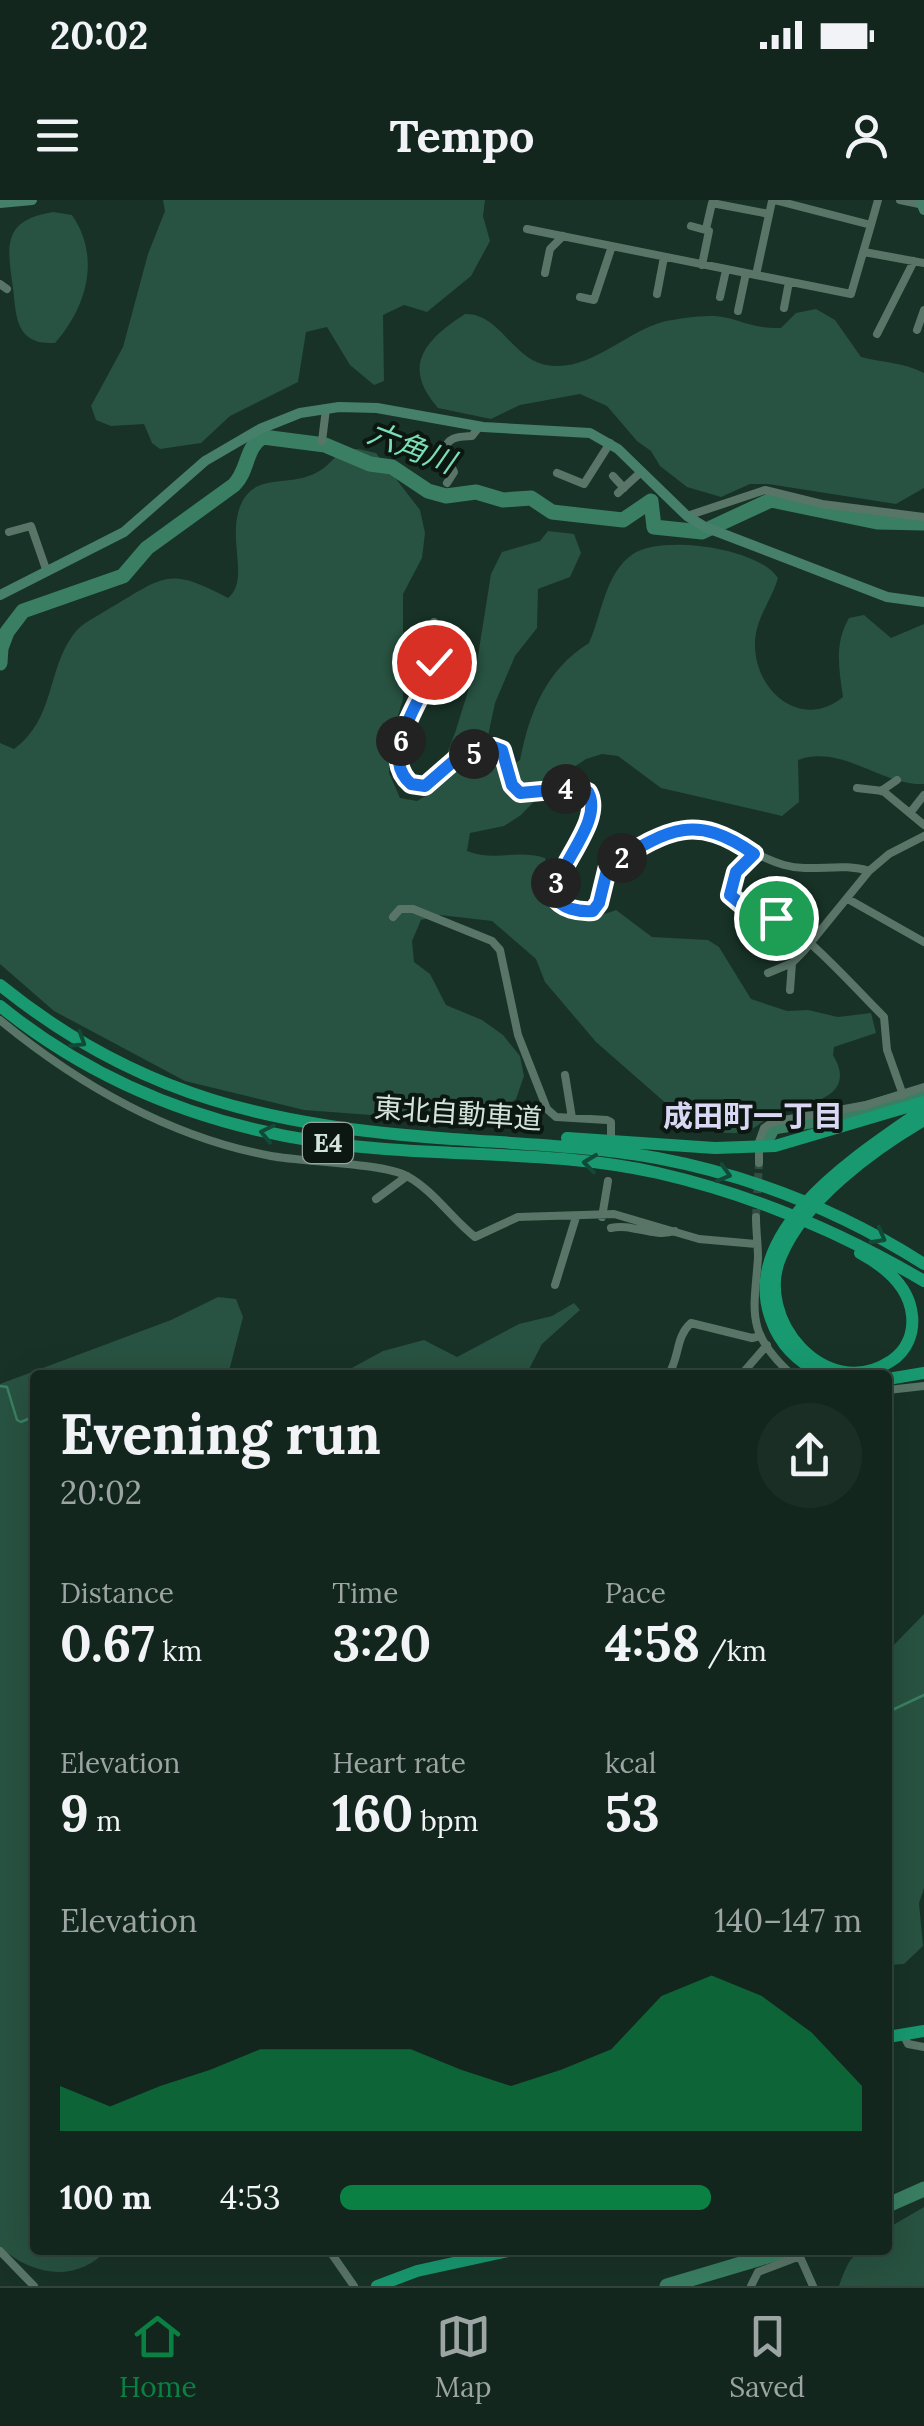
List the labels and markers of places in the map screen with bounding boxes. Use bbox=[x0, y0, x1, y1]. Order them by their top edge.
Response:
pin bbox=[392, 620, 477, 705]
pin: 6 bbox=[376, 716, 426, 766]
pin: 5 bbox=[449, 729, 499, 779]
pin: 4 bbox=[541, 764, 591, 814]
pin: 2 bbox=[597, 833, 647, 883]
pin: 3 bbox=[531, 858, 581, 908]
pin bbox=[734, 876, 819, 961]

